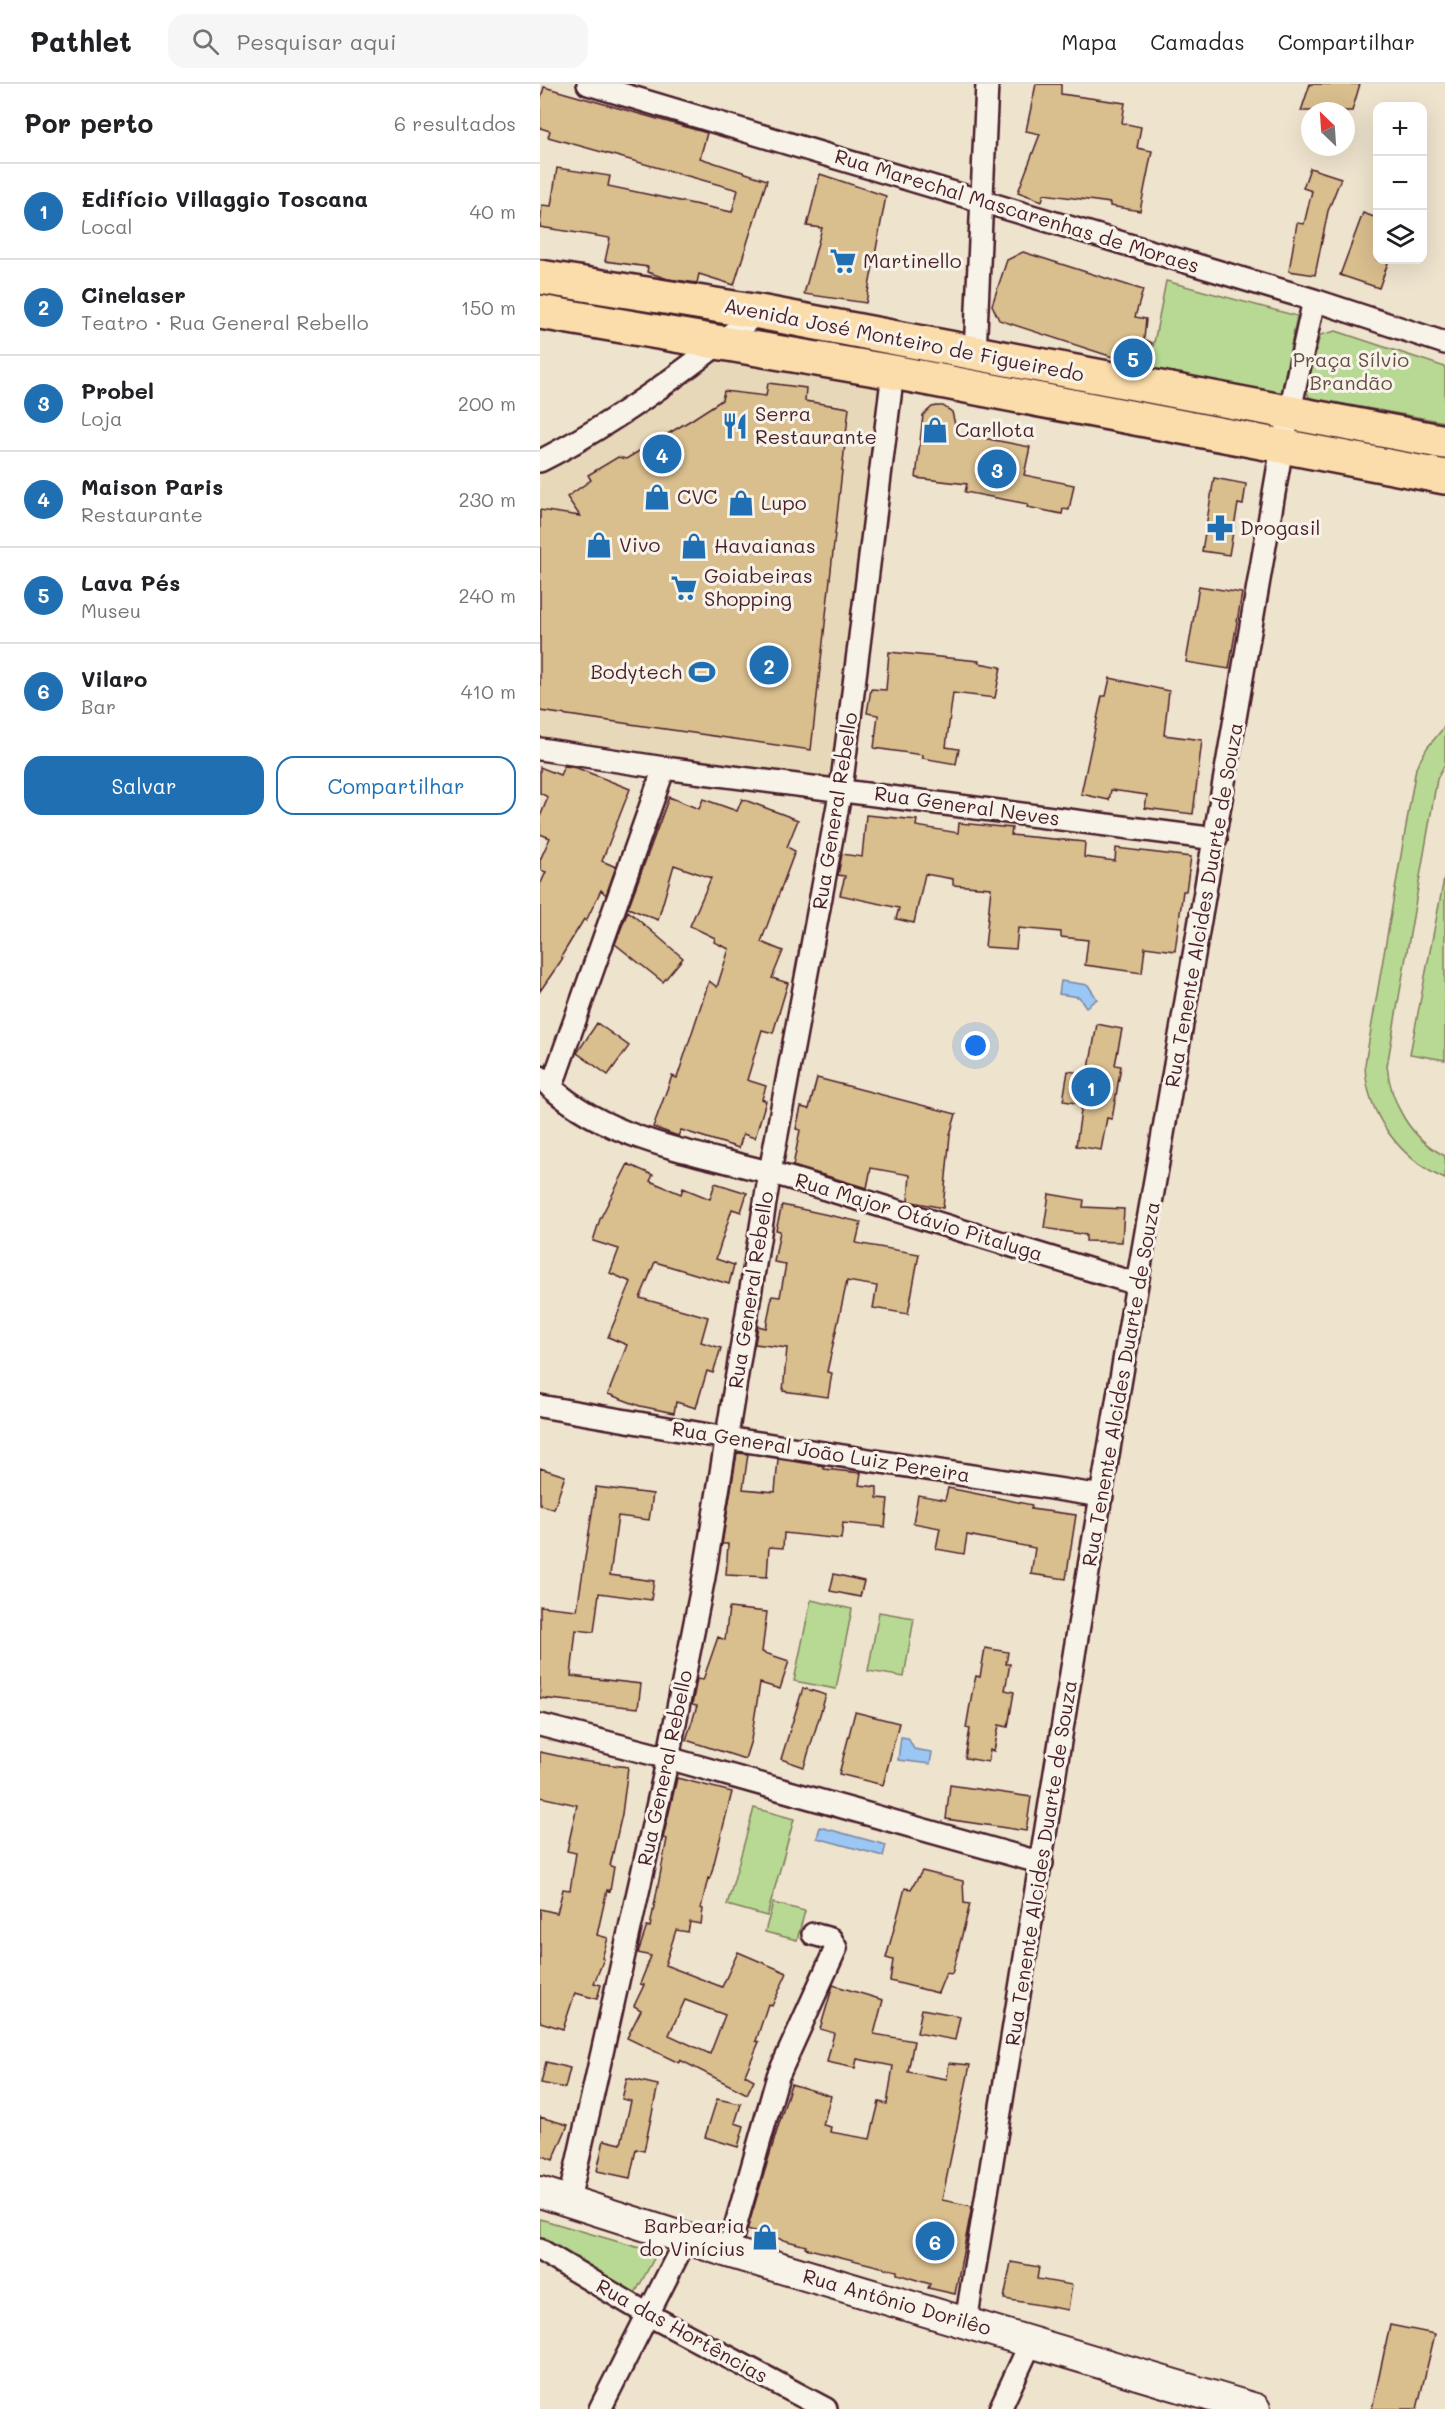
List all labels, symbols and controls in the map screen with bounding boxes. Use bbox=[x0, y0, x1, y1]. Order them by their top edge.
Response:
search box bbox=[168, 14, 588, 68]
text: Pathlet bbox=[30, 23, 132, 59]
icon: search bbox=[189, 25, 222, 58]
text: Pesquisar aqui bbox=[237, 27, 396, 56]
text: Mapa bbox=[1061, 28, 1117, 55]
text: Camadas bbox=[1150, 28, 1245, 55]
text: Compartilhar bbox=[1278, 28, 1415, 55]
north arrow bbox=[1301, 102, 1355, 156]
map controls bbox=[1373, 102, 1427, 264]
button: + bbox=[1373, 102, 1427, 156]
text: Por perto bbox=[24, 106, 153, 140]
text: 6 resultados bbox=[394, 110, 516, 136]
street label: Rua Marechal Mascarenhas de Moraes bbox=[832, 142, 1203, 278]
button: − bbox=[1373, 156, 1427, 210]
text: Edifício Villaggio Toscana bbox=[81, 184, 368, 213]
text: 1 bbox=[39, 198, 48, 224]
text: 40 m bbox=[470, 198, 516, 224]
button: layers bbox=[1373, 210, 1427, 264]
text: Local bbox=[81, 213, 133, 239]
supermarket icon: Martinello bbox=[828, 246, 858, 276]
place label: Martinello bbox=[863, 247, 962, 273]
text: Cinelaser bbox=[81, 280, 186, 309]
street label: Avenida José Monteiro de Figueiredo bbox=[722, 291, 1087, 387]
text: 2 bbox=[38, 294, 49, 320]
text: 150 m bbox=[461, 294, 516, 320]
text: Teatro · Rua General Rebello bbox=[81, 309, 369, 335]
pin: 5 bbox=[1114, 336, 1152, 380]
park label: Praça Sílvio Brandão bbox=[1293, 346, 1409, 395]
text: Probel bbox=[81, 376, 154, 405]
text: 3 bbox=[38, 390, 50, 416]
text: 200 m bbox=[458, 390, 516, 416]
place label: Serra Restaurante bbox=[755, 400, 877, 449]
text: Loja bbox=[81, 405, 123, 431]
restaurant icon: Serra Restaurante bbox=[720, 411, 750, 441]
shop icon: Carllota bbox=[920, 415, 950, 445]
place label: Carllota bbox=[955, 416, 1035, 442]
pin: 4 bbox=[642, 432, 682, 476]
pin: 3 bbox=[978, 446, 1016, 492]
text: Maison Paris bbox=[81, 472, 223, 501]
shop icon: CVC bbox=[642, 482, 672, 512]
place label: CVC bbox=[677, 483, 718, 509]
text: 4 bbox=[37, 486, 50, 512]
text: 230 m bbox=[458, 486, 516, 512]
shop icon: Lupo bbox=[726, 488, 756, 518]
place label: Lupo bbox=[761, 489, 807, 515]
text: Restaurante bbox=[81, 501, 203, 527]
pharmacy icon: Drogasil bbox=[1205, 513, 1235, 543]
place label: Drogasil bbox=[1240, 514, 1321, 540]
shop icon: Vivo bbox=[584, 530, 614, 560]
place label: Vivo bbox=[619, 531, 661, 557]
shop icon: Havaianas bbox=[679, 531, 709, 561]
place label: Havaianas bbox=[714, 532, 816, 558]
place label: Goiabeiras Shopping bbox=[704, 562, 813, 611]
text: Lava Pés bbox=[81, 568, 180, 597]
supermarket icon: Goiabeiras Shopping bbox=[669, 573, 699, 603]
text: 5 bbox=[38, 582, 49, 608]
text: 240 m bbox=[458, 582, 516, 608]
text: Museu bbox=[81, 597, 141, 623]
pin: 2 bbox=[750, 642, 788, 688]
sports icon: Bodytech bbox=[687, 657, 717, 687]
place label: Bodytech bbox=[590, 658, 682, 684]
text: Vilaro bbox=[81, 664, 147, 693]
text: 6 bbox=[37, 678, 50, 704]
text: 410 m bbox=[461, 678, 516, 704]
text: Bar bbox=[81, 693, 116, 719]
street label: Rua General Rebello bbox=[806, 710, 862, 911]
street label: Rua Tenente Alcides Duarte de Souza bbox=[1158, 720, 1248, 1089]
button: Salvar bbox=[24, 756, 264, 815]
button: Compartilhar bbox=[276, 756, 516, 815]
street label: Rua General Neves bbox=[873, 779, 1062, 831]
your location bbox=[961, 1031, 990, 1060]
pin: 1 bbox=[1072, 1064, 1110, 1110]
street label: Rua Major Otávio Pitaluga bbox=[792, 1166, 1046, 1266]
street label: Rua General Rebello bbox=[722, 1189, 778, 1390]
street label: Rua Tenente Alcides Duarte de Souza bbox=[1075, 1199, 1165, 1568]
street label: Rua General João Luiz Pereira bbox=[670, 1415, 972, 1487]
street label: Rua General Rebello bbox=[631, 1667, 697, 1868]
street label: Rua Tenente Alcides Duarte de Souza bbox=[998, 1678, 1082, 2048]
place label: Barbearia do Vinícius bbox=[639, 2212, 745, 2261]
pin: 6 bbox=[916, 2218, 954, 2264]
shop icon: Barbearia do Vinícius bbox=[750, 2222, 780, 2252]
street label: Rua Antônio Dorilêo bbox=[800, 2262, 995, 2340]
street label: Rua das Hortências bbox=[592, 2272, 773, 2388]

